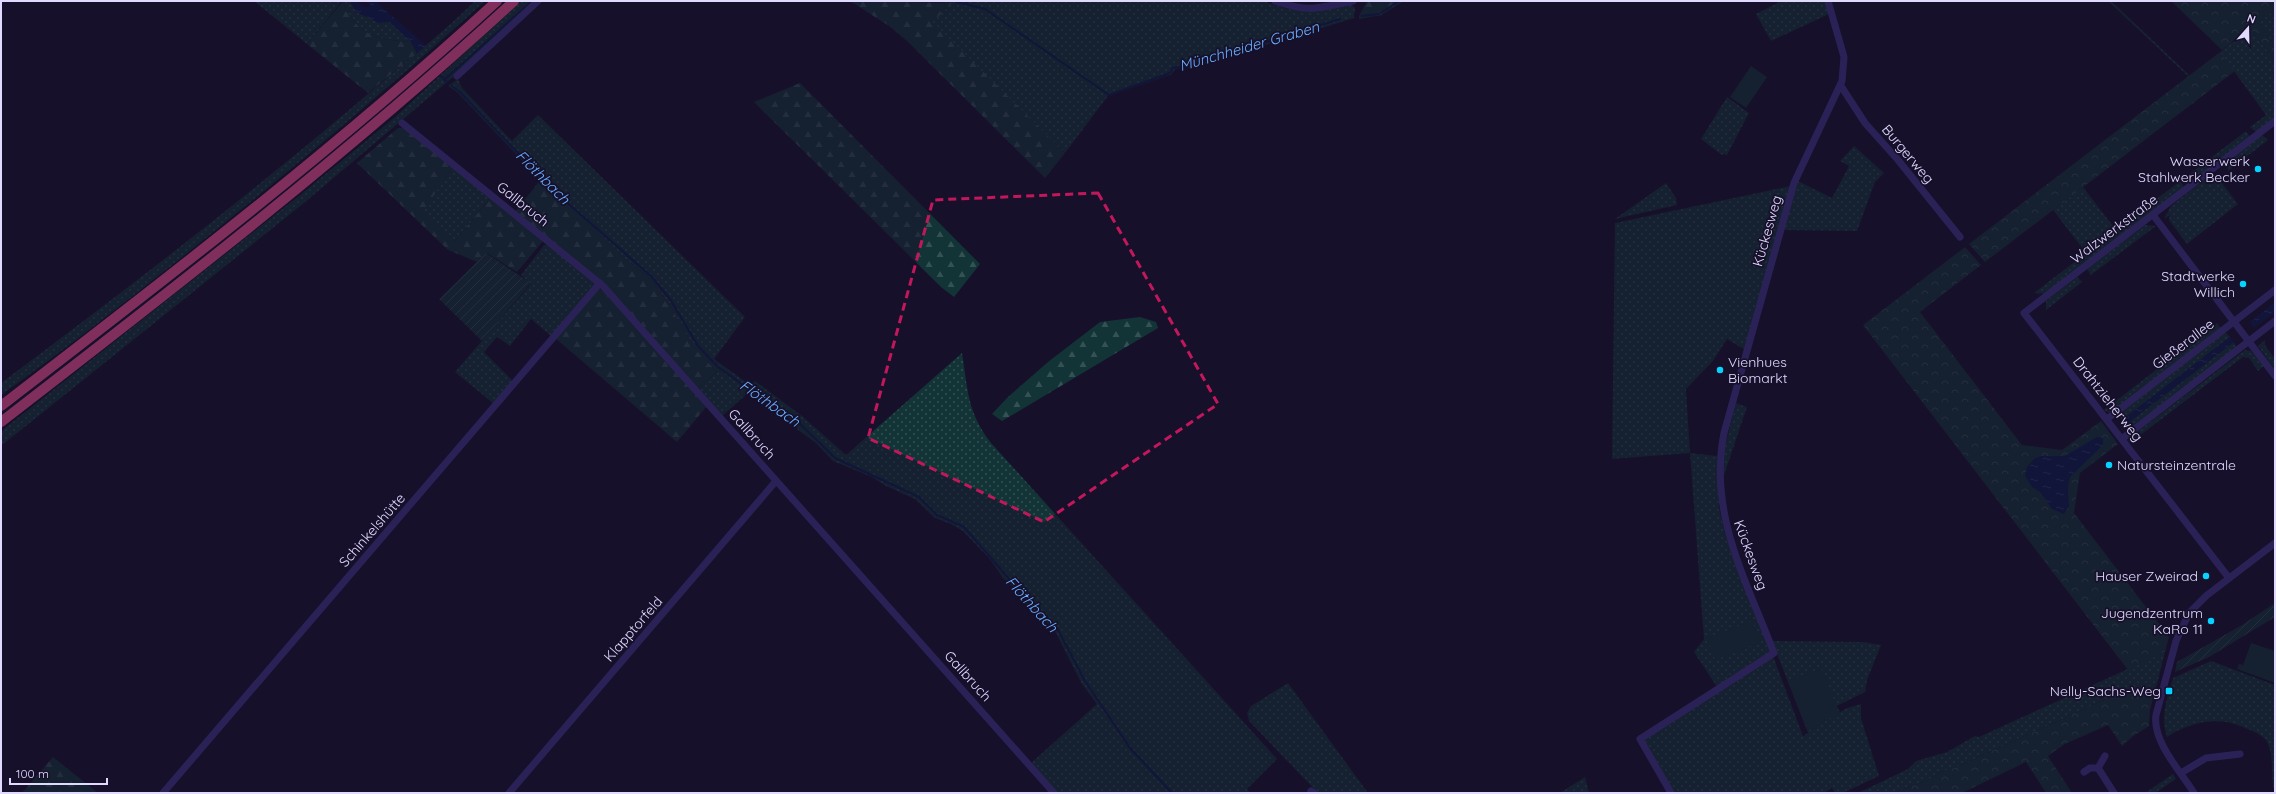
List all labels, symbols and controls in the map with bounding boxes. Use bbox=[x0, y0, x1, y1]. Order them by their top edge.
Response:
north arrow bbox=[2228, 8, 2268, 48]
text: N bbox=[2245, 11, 2258, 27]
water label: Münchheider Graben bbox=[1177, 17, 1322, 75]
street label: Burgerweg bbox=[1878, 121, 1938, 187]
water label: Flöthbach bbox=[512, 146, 574, 208]
place label: Wasserwerk Stahlwerk Becker bbox=[2138, 152, 2251, 186]
marker: Wasserwerk Stahlwerk Becker bbox=[2253, 164, 2263, 174]
street label: Gallbruch bbox=[493, 178, 553, 230]
street label: Walzwerkstraße bbox=[2067, 190, 2161, 268]
street label: Kückesweg bbox=[1748, 193, 1786, 269]
place label: Stadtwerke Willich bbox=[2161, 267, 2235, 301]
marker: Stadtwerke Willich bbox=[2238, 279, 2248, 289]
street label: Gießerallee bbox=[2148, 315, 2218, 373]
place label: Vienhues Biomarkt bbox=[1728, 353, 1788, 387]
street label: Drahtzieherweg bbox=[2069, 353, 2147, 445]
marker: Vienhues Biomarkt bbox=[1715, 365, 1725, 375]
water label: Flöthbach bbox=[736, 375, 804, 431]
street label: Gallbruch bbox=[725, 405, 779, 463]
place label: Natursteinzentrale bbox=[2117, 456, 2236, 474]
marker: Natursteinzentrale bbox=[2104, 460, 2114, 470]
street label: Schinkelshütte bbox=[335, 489, 409, 571]
street label: Kückesweg bbox=[1730, 517, 1772, 593]
place label: Hauser Zweirad bbox=[2095, 567, 2198, 585]
marker: Hauser Zweirad bbox=[2201, 571, 2211, 581]
water label: Flöthbach bbox=[1002, 572, 1062, 636]
street label: Klapptorfeld bbox=[600, 593, 666, 665]
place label: Jugendzentrum KaRo 11 bbox=[2101, 604, 2203, 638]
marker: Jugendzentrum KaRo 11 bbox=[2206, 616, 2216, 626]
street label: Gallbruch bbox=[941, 647, 995, 705]
place label: Nelly-Sachs-Weg bbox=[2050, 682, 2161, 700]
marker: Nelly-Sachs-Weg bbox=[2164, 686, 2174, 696]
scale bar bbox=[10, 760, 107, 786]
text: 100 m bbox=[16, 766, 49, 781]

